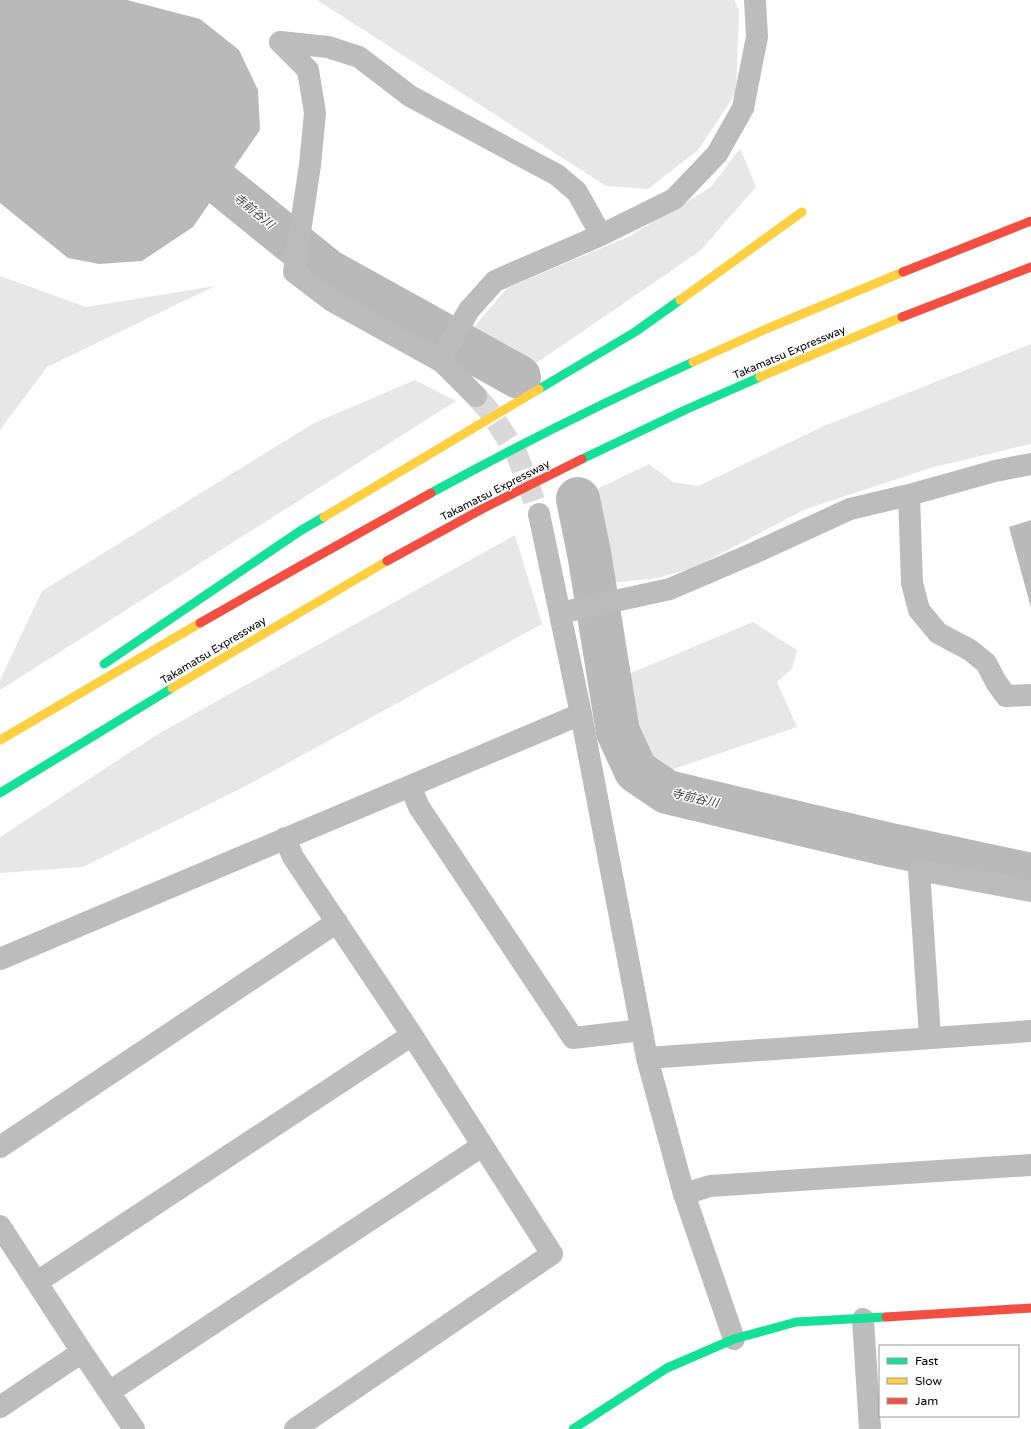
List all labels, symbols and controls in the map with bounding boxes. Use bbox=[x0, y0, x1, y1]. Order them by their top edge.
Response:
water label: 寺前谷川 bbox=[231, 190, 279, 233]
street label: Takamatsu Expressway bbox=[731, 323, 847, 382]
street label: Takamatsu Expressway bbox=[439, 457, 552, 524]
street label: Takamatsu Expressway bbox=[158, 614, 268, 687]
water label: 寺前谷川 bbox=[670, 786, 722, 811]
legend bbox=[879, 1345, 1019, 1417]
text: Fast bbox=[915, 1354, 939, 1368]
text: Slow bbox=[915, 1374, 942, 1388]
text: Jam bbox=[915, 1394, 938, 1408]

